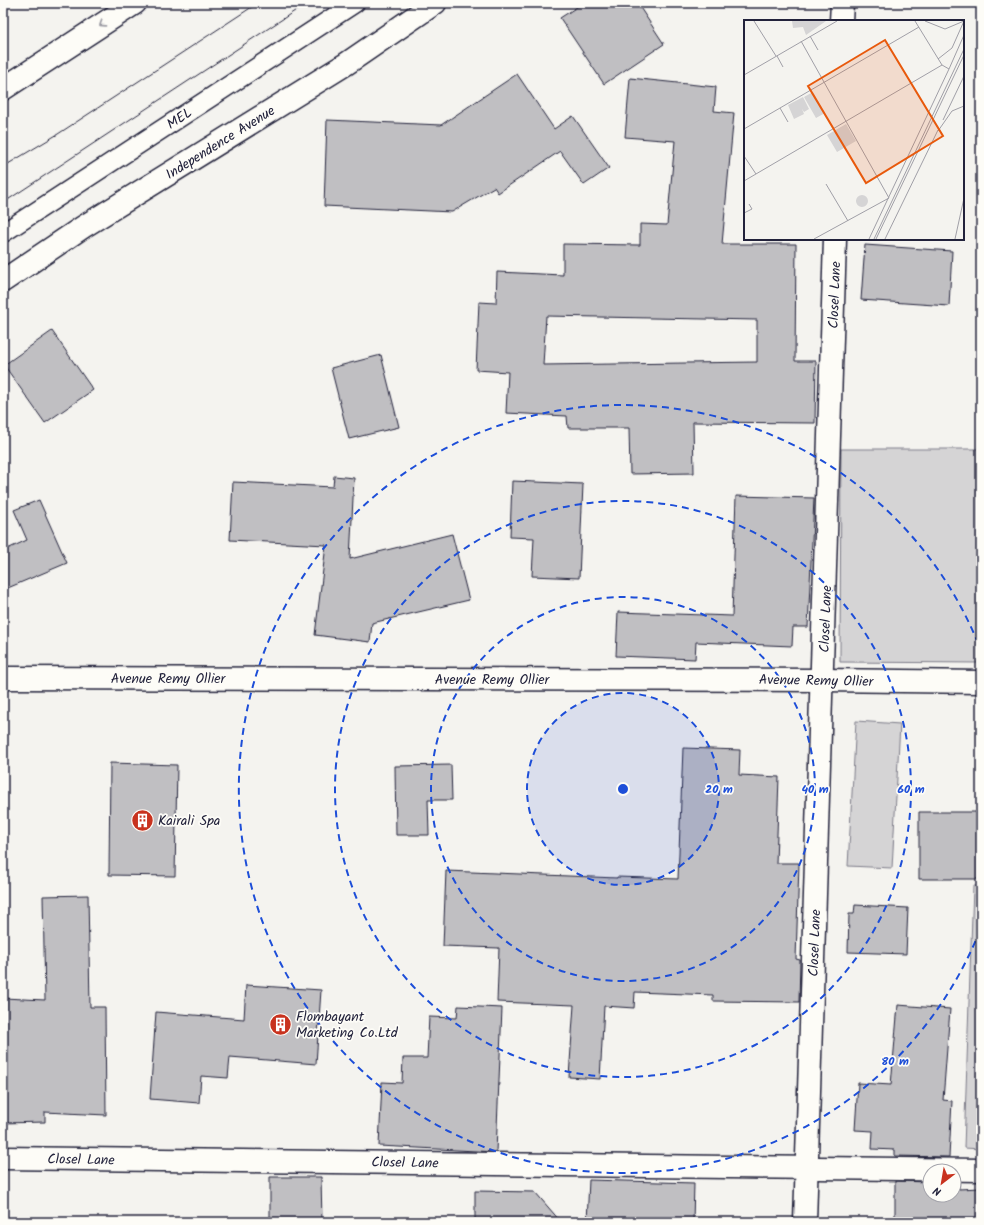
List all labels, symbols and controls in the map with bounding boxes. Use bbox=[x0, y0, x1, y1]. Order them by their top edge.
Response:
one-way arrow bbox=[99, 20, 106, 27]
inset map bbox=[744, 20, 964, 240]
street label: Independence Avenue bbox=[161, 100, 280, 185]
street label: MEL bbox=[162, 102, 197, 135]
street label: Closel Lane bbox=[823, 260, 847, 329]
street label: Closel Lane bbox=[814, 584, 838, 653]
street label: Avenue Remy Ollier bbox=[111, 668, 227, 690]
street label: Avenue Remy Ollier bbox=[435, 669, 551, 691]
street label: Avenue Remy Ollier bbox=[759, 669, 875, 693]
text: 20 m bbox=[705, 780, 733, 799]
text: 40 m bbox=[801, 780, 829, 799]
text: 60 m bbox=[897, 780, 925, 799]
centre of rings bbox=[616, 782, 630, 796]
building icon: Kairali Spa bbox=[130, 807, 156, 833]
place label: Kairali Spa bbox=[158, 810, 220, 832]
street label: Closel Lane bbox=[803, 908, 827, 977]
place label: Flombayant Marketing Co.Ltd bbox=[296, 1006, 399, 1044]
building icon: Flombayant Marketing Co.Ltd bbox=[268, 1011, 294, 1037]
text: 80 m bbox=[881, 1052, 909, 1071]
street label: Closel Lane bbox=[47, 1148, 116, 1172]
street label: Closel Lane bbox=[371, 1151, 440, 1175]
north arrow bbox=[922, 1163, 962, 1203]
text: N bbox=[930, 1181, 945, 1200]

